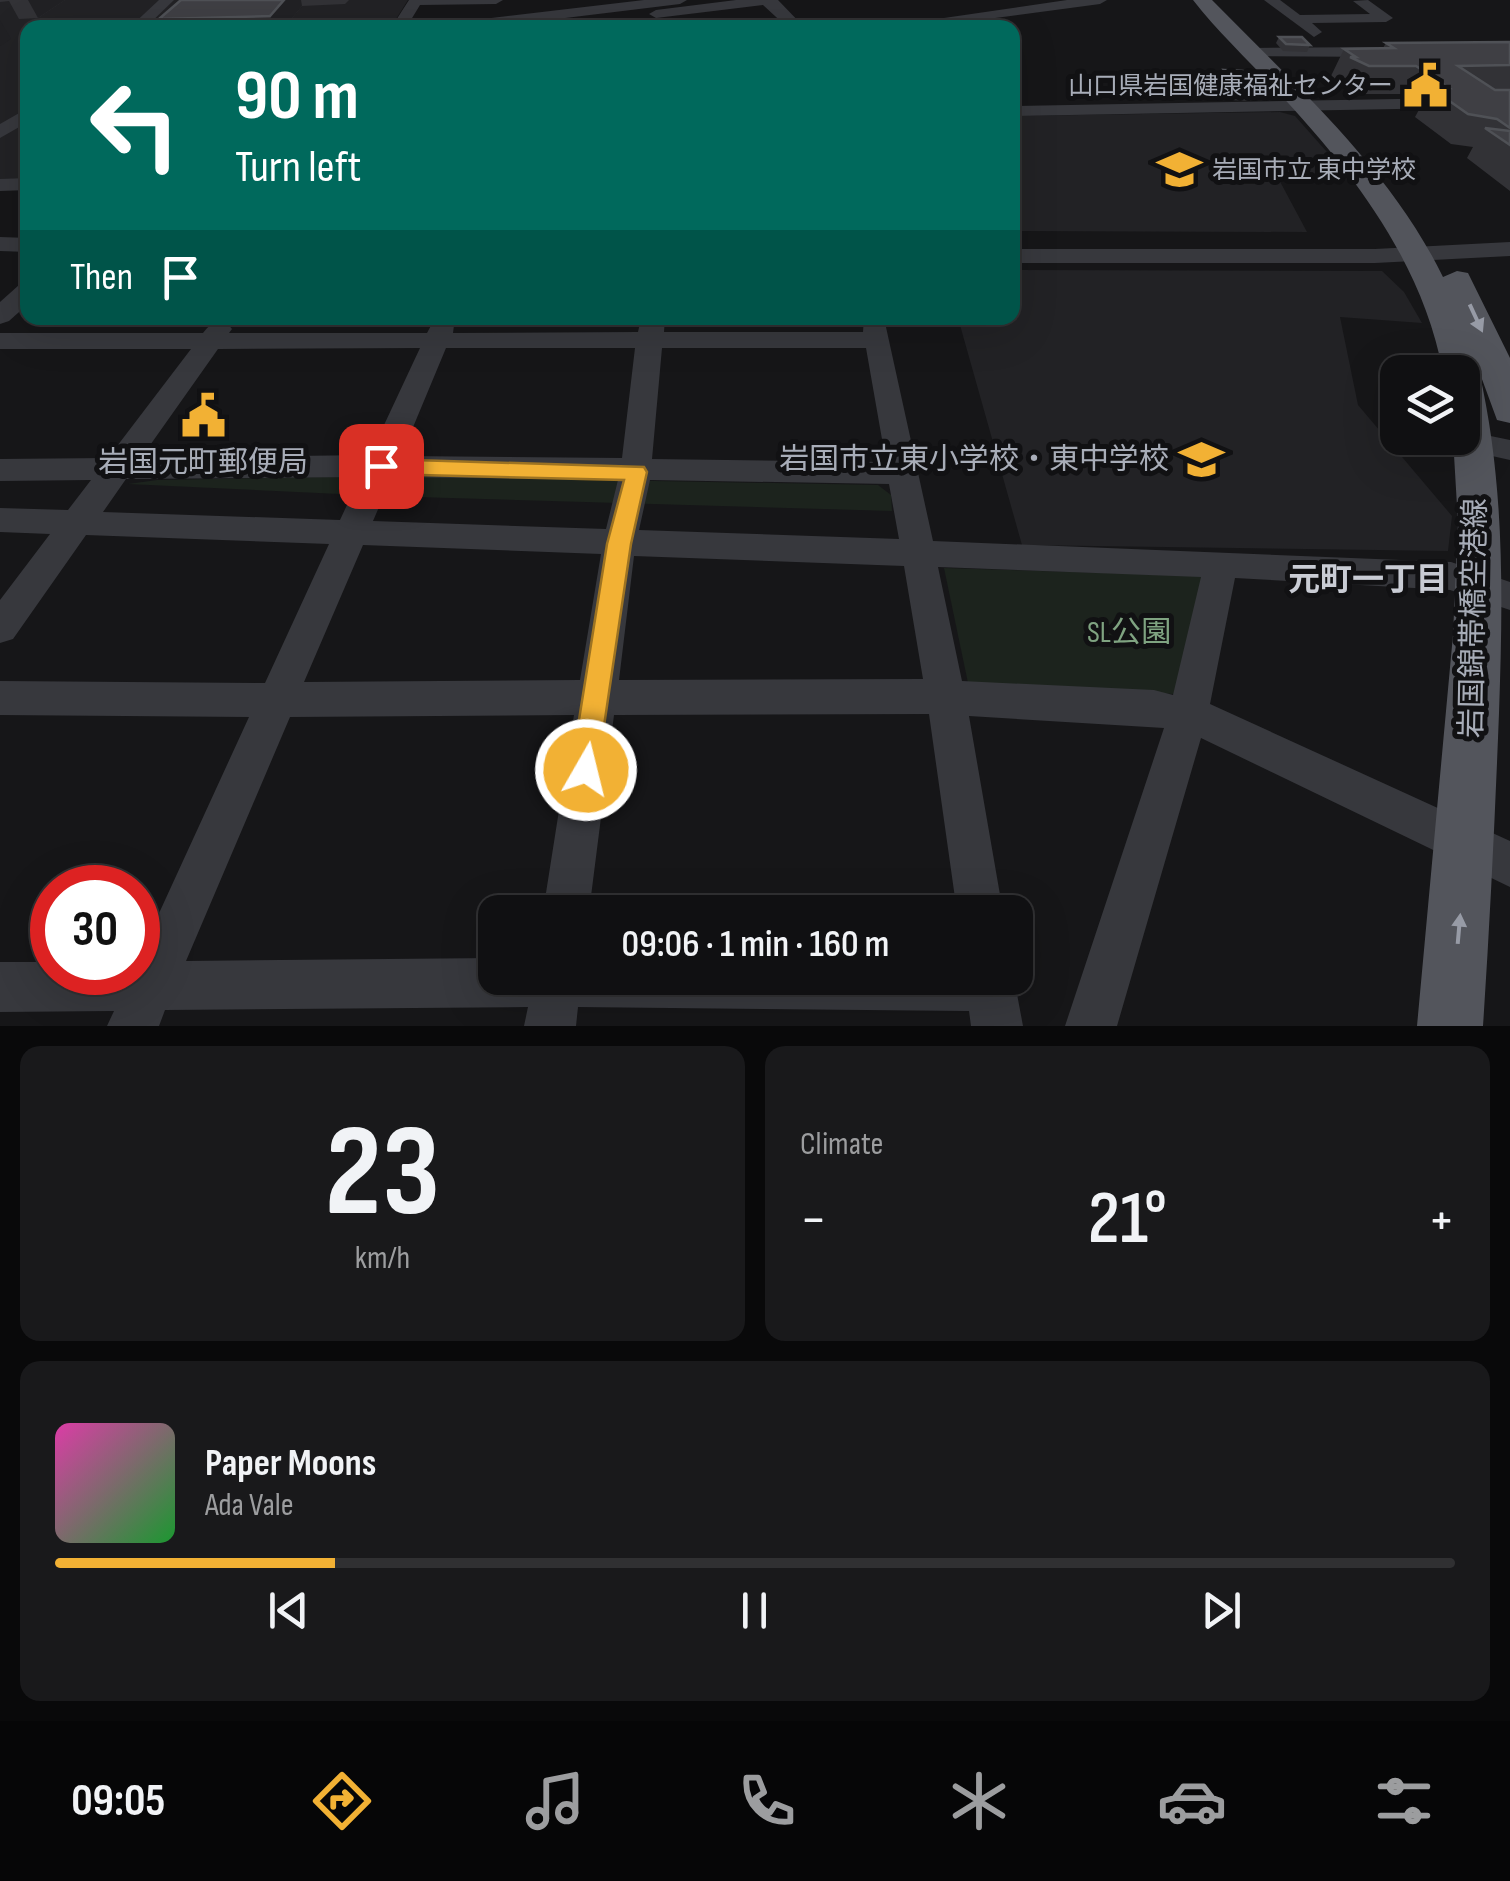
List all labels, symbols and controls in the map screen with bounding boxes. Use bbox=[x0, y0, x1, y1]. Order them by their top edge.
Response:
text: 90 m bbox=[235, 55, 359, 139]
icon: left bbox=[70, 60, 200, 190]
public building icon: 山口県岩国健康福祉センター bbox=[1402, 62, 1450, 110]
place label: 山口県岩国健康福祉センター bbox=[1068, 71, 1393, 102]
text: Turn left bbox=[235, 140, 361, 195]
school or university icon: 岩国市立 東中学校 bbox=[1155, 146, 1203, 194]
place label: 岩国市立 東中学校 bbox=[1212, 155, 1416, 186]
icon: arrive bbox=[153, 250, 208, 305]
text: Then bbox=[70, 255, 133, 300]
one-way arrow bbox=[1468, 303, 1485, 332]
map controls bbox=[1380, 355, 1480, 455]
button: layers bbox=[1380, 355, 1480, 455]
public building icon: 岩国元町郵便局 bbox=[179, 392, 227, 440]
pin bbox=[339, 424, 424, 509]
school or university icon: 岩国市立東小学校・東中学校 bbox=[1178, 436, 1226, 484]
icon: arrive bbox=[354, 439, 409, 494]
place label: 岩国市立東小学校・東中学校 bbox=[779, 442, 1169, 478]
place label: 岩国元町郵便局 bbox=[98, 445, 308, 481]
street label: 岩国錦帯橋空港線 bbox=[1454, 498, 1494, 738]
district label: 元町一丁目 bbox=[1288, 561, 1448, 600]
park label: SL公園 bbox=[1087, 615, 1171, 651]
position arrow bbox=[534, 718, 638, 822]
speed limit sign: 30 bbox=[30, 865, 160, 995]
one-way arrow bbox=[1452, 912, 1468, 944]
text: 09:06 · 1 min · 160 m bbox=[622, 922, 889, 967]
text: 23 bbox=[325, 1096, 440, 1252]
text: Climate bbox=[800, 1125, 883, 1164]
text: 21° bbox=[1088, 1174, 1167, 1265]
text: − bbox=[800, 1187, 827, 1254]
text: + bbox=[1428, 1187, 1455, 1254]
text: km/h bbox=[355, 1239, 410, 1278]
text: Paper Moons bbox=[205, 1441, 376, 1486]
text: Ada Vale bbox=[205, 1486, 294, 1525]
icon: previous bbox=[261, 1583, 316, 1638]
icon: pause bbox=[727, 1583, 782, 1638]
icon: next bbox=[1194, 1583, 1249, 1638]
icon: directions bbox=[307, 1766, 377, 1836]
icon: music bbox=[520, 1766, 590, 1836]
icon: phone bbox=[732, 1766, 802, 1836]
icon: climate bbox=[944, 1766, 1014, 1836]
icon: car bbox=[1157, 1766, 1227, 1836]
icon: filters bbox=[1369, 1766, 1439, 1836]
text: 09:05 bbox=[71, 1774, 165, 1829]

